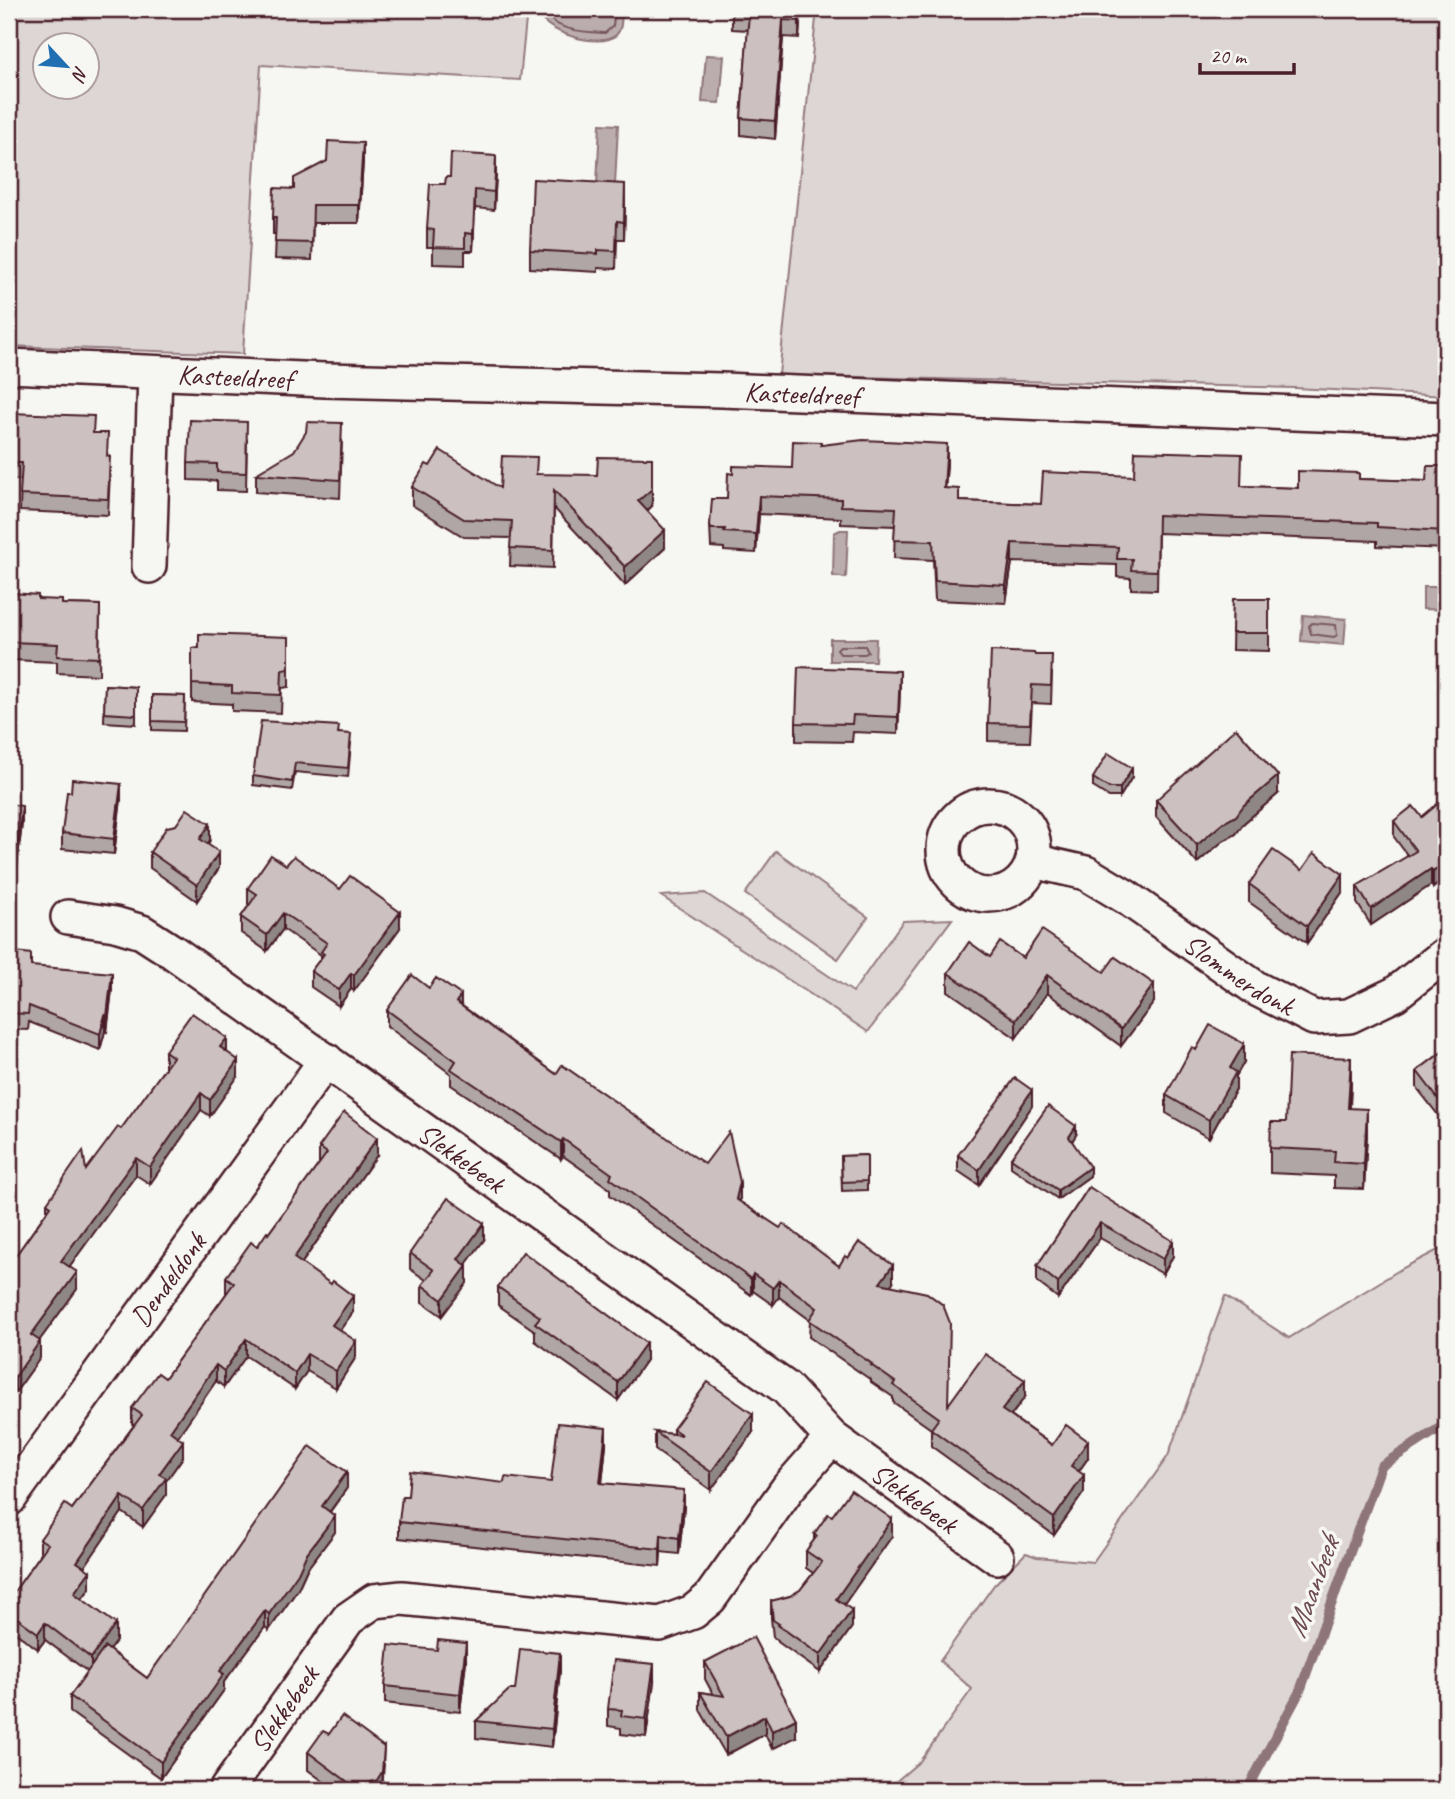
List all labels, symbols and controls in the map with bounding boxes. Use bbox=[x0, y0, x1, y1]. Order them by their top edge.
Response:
north arrow bbox=[32, 32, 102, 102]
scale bar bbox=[1200, 32, 1294, 76]
text: 20 m bbox=[1210, 43, 1248, 69]
text: N bbox=[66, 62, 94, 86]
street label: Kasteeldreef bbox=[177, 356, 300, 396]
street label: Kasteeldreef bbox=[744, 373, 866, 413]
street label: Slommerdonk bbox=[1177, 926, 1302, 1024]
street label: Slekkebeek bbox=[412, 1115, 513, 1201]
street label: Dendeldonk bbox=[122, 1224, 214, 1333]
street label: Slekkebeek bbox=[865, 1455, 966, 1542]
water label: Maanbeek bbox=[1276, 1526, 1350, 1642]
street label: Slekkebeek bbox=[242, 1657, 328, 1759]

